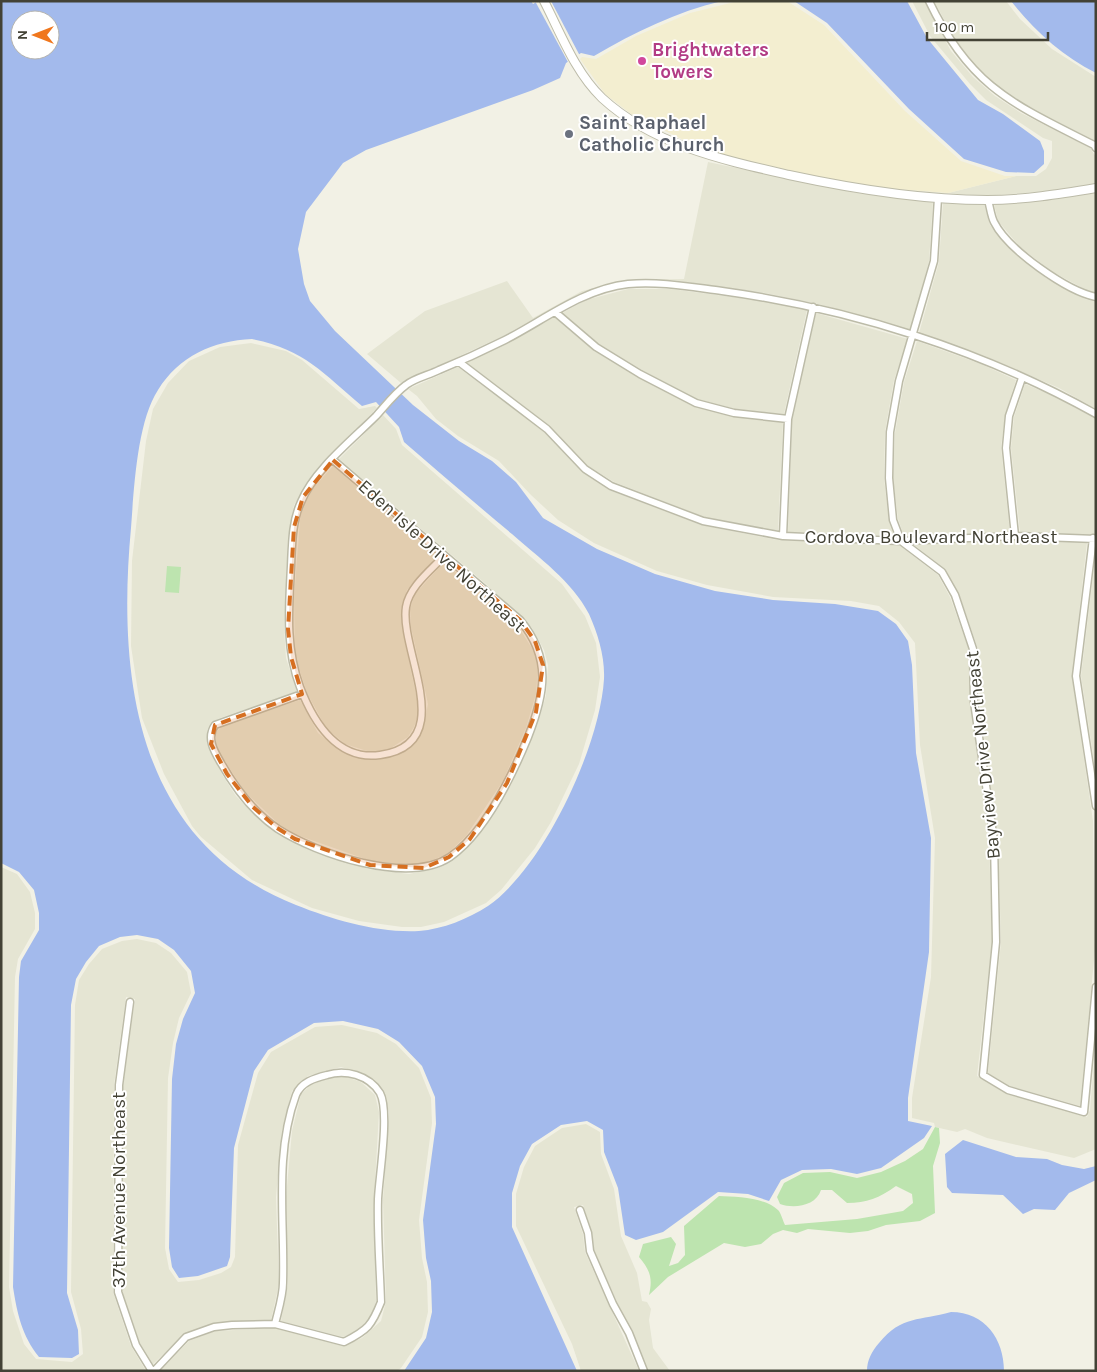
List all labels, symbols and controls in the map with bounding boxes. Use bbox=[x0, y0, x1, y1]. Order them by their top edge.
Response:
north arrow bbox=[10, 10, 60, 60]
scale bar bbox=[927, 10, 1048, 42]
text: 100 m bbox=[934, 18, 974, 36]
text: N bbox=[14, 30, 31, 40]
place label: Brightwaters Towers bbox=[652, 39, 769, 83]
marker: Brightwaters Towers bbox=[636, 55, 648, 67]
place label: Saint Raphael Catholic Church bbox=[579, 112, 724, 156]
marker: Saint Raphael Catholic Church bbox=[563, 128, 575, 140]
street label: Eden Isle Drive Northeast bbox=[354, 475, 530, 637]
street label: Cordova Boulevard Northeast bbox=[805, 526, 1057, 548]
street label: Bayview Drive Northeast bbox=[961, 650, 1005, 860]
street label: 37th Avenue Northeast bbox=[108, 1092, 130, 1288]

